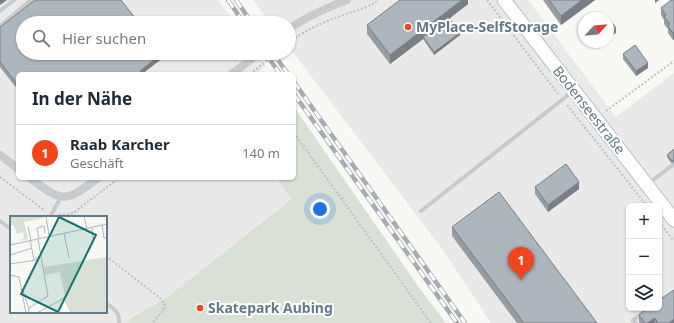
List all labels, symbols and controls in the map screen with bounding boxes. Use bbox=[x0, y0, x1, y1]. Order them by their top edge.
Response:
north arrow bbox=[578, 12, 614, 48]
search box bbox=[16, 16, 296, 60]
place label: MyPlace-SelfStorage bbox=[416, 17, 558, 36]
marker: MyPlace-SelfStorage bbox=[403, 22, 413, 32]
icon: search bbox=[30, 27, 52, 49]
text: Hier suchen bbox=[62, 28, 146, 48]
street label: Bodenseestraße bbox=[549, 62, 630, 158]
text: In der Nähe bbox=[32, 87, 132, 110]
text: Raab Karcher bbox=[70, 134, 170, 154]
text: 1 bbox=[41, 144, 49, 162]
text: 140 m bbox=[242, 144, 280, 162]
text: Geschäft bbox=[70, 154, 124, 172]
your location bbox=[310, 199, 330, 219]
map controls bbox=[626, 203, 662, 311]
button: + bbox=[626, 203, 662, 239]
inset map bbox=[10, 216, 107, 313]
button: − bbox=[626, 239, 662, 275]
pin: 1 bbox=[508, 247, 534, 280]
button: layers bbox=[626, 275, 662, 311]
place label: Skatepark Aubing bbox=[208, 298, 333, 317]
marker: Skatepark Aubing bbox=[195, 303, 205, 313]

